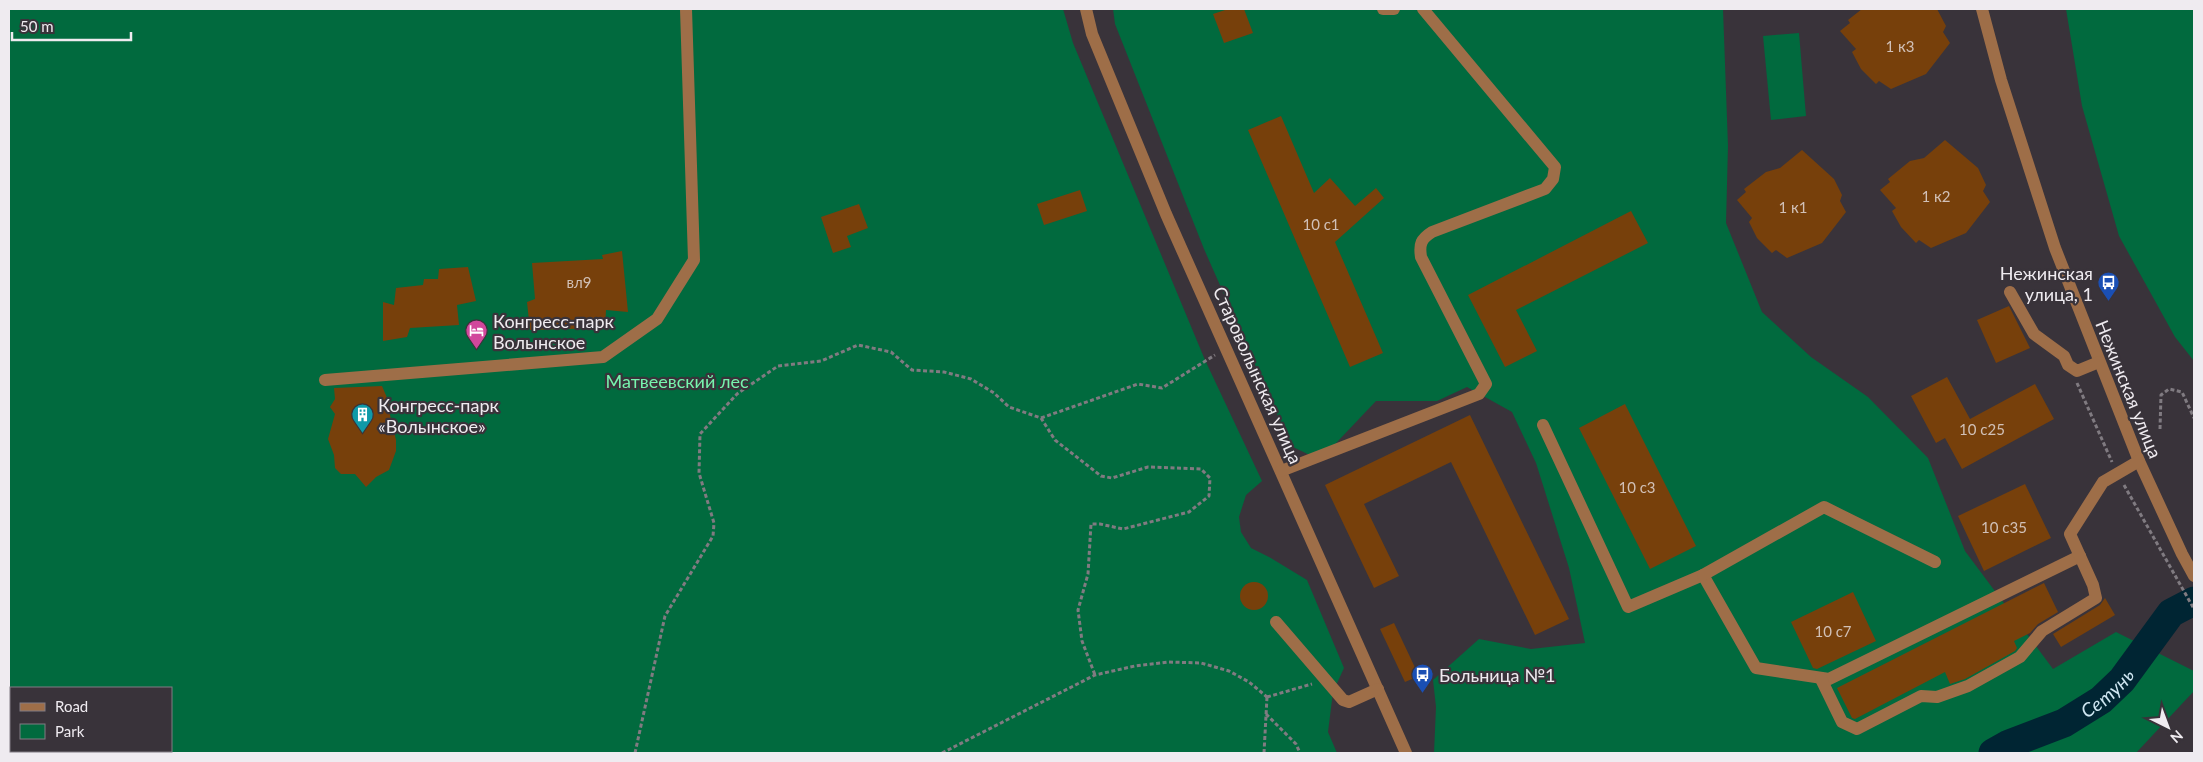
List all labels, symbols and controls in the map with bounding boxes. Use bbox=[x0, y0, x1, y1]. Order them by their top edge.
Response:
scale bar bbox=[12, 10, 131, 42]
text: 50 m bbox=[20, 17, 54, 35]
house number: 1 к3 bbox=[1885, 37, 1915, 55]
house number: 1 к2 bbox=[1921, 187, 1951, 205]
house number: 1 к1 bbox=[1778, 198, 1808, 216]
house number: 10 с1 bbox=[1302, 215, 1340, 233]
place label: Нежинская улица, 1 bbox=[2000, 262, 2093, 305]
bus stop icon: Нежинская улица, 1 bbox=[2097, 271, 2121, 302]
house number: вл9 bbox=[567, 273, 591, 291]
street label: Староволынская улица bbox=[1209, 283, 1307, 467]
place label: Конгресс-парк Волынское bbox=[493, 310, 614, 353]
street label: Нежинская улица bbox=[2091, 317, 2167, 461]
hotel icon: Конгресс-парк Волынское bbox=[465, 319, 489, 350]
park label: Матвеевский лес bbox=[605, 370, 749, 392]
place label: Конгресс-парк «Волынское» bbox=[378, 394, 499, 437]
building icon: Конгресс-парк «Волынское» bbox=[350, 403, 374, 434]
house number: 10 с25 bbox=[1959, 420, 2005, 438]
house number: 10 с3 bbox=[1618, 478, 1656, 496]
house number: 10 с35 bbox=[1981, 518, 2027, 536]
house number: 10 с7 bbox=[1814, 622, 1852, 640]
bus stop icon: Больница №1 bbox=[1411, 663, 1435, 694]
place label: Больница №1 bbox=[1439, 664, 1555, 686]
water label: Сетунь bbox=[2076, 664, 2138, 722]
legend bbox=[10, 687, 172, 752]
text: Road bbox=[55, 697, 88, 715]
north arrow bbox=[2143, 702, 2193, 752]
text: Park bbox=[55, 722, 85, 740]
text: N bbox=[2167, 727, 2187, 747]

